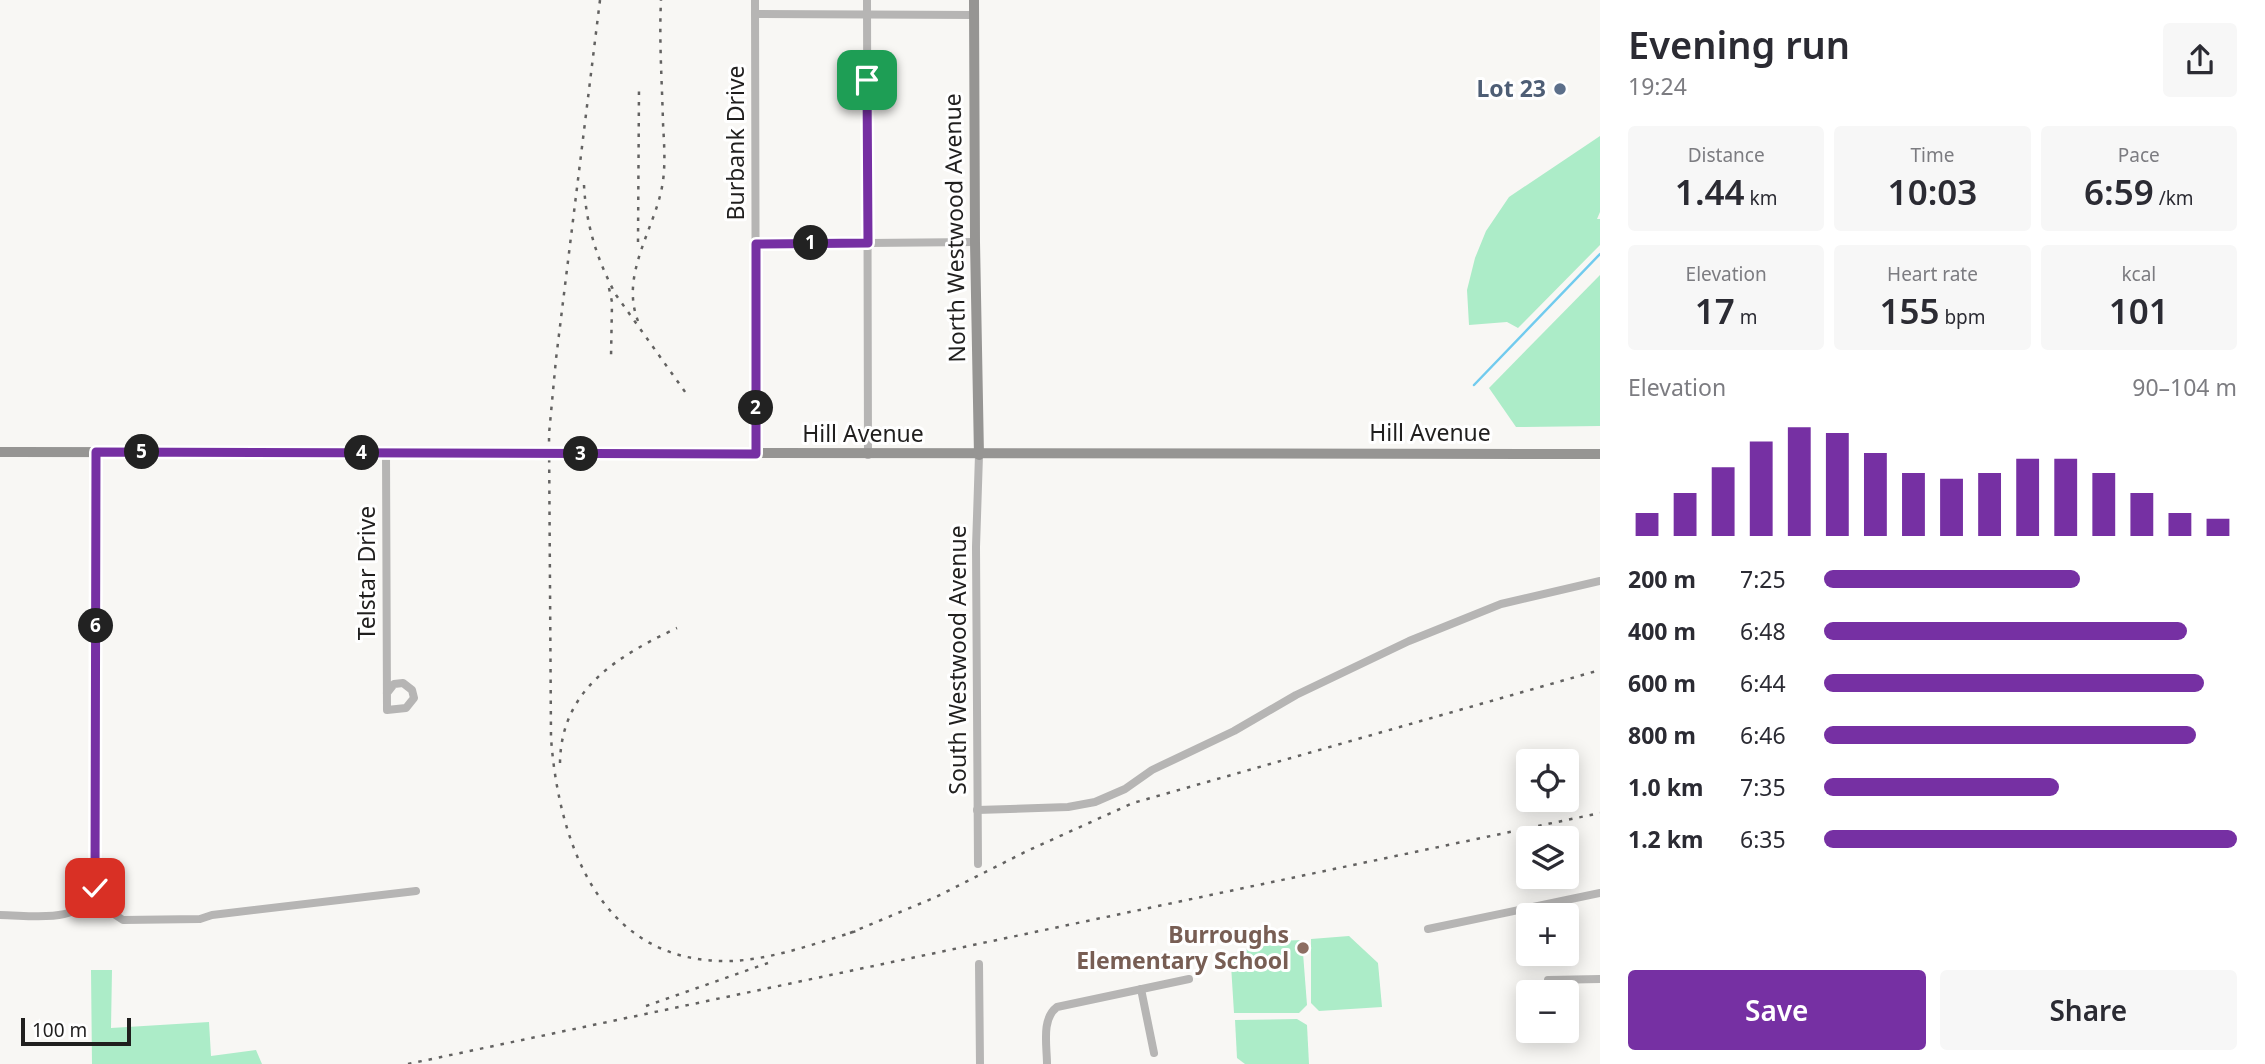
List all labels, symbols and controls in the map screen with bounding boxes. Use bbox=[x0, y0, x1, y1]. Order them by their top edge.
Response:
text: Evening run bbox=[1628, 18, 1850, 70]
button: share bbox=[2163, 23, 2237, 97]
pin bbox=[837, 50, 897, 110]
icon: arrive bbox=[848, 61, 886, 99]
street label: Burbank Drive bbox=[719, 65, 751, 221]
text: 19:24 bbox=[1628, 70, 1687, 102]
place label: Lot 23 bbox=[1476, 72, 1546, 104]
marker: Lot 23 bbox=[1552, 81, 1568, 97]
street label: North Westwood Avenue bbox=[936, 93, 972, 363]
text: Distance bbox=[1688, 142, 1765, 168]
text: Time bbox=[1911, 142, 1954, 168]
text: Pace bbox=[2118, 142, 2160, 168]
text: 1.44 bbox=[1675, 168, 1745, 215]
text: 10:03 bbox=[1888, 168, 1977, 215]
text: 6:59 bbox=[2084, 168, 2154, 215]
text: km bbox=[1745, 185, 1777, 211]
text: /km bbox=[2154, 185, 2194, 211]
pin: 1 bbox=[794, 226, 828, 260]
text: 1 bbox=[805, 229, 816, 255]
text: Elevation bbox=[1686, 261, 1767, 287]
text: Heart rate bbox=[1887, 261, 1978, 287]
text: kcal bbox=[2121, 261, 2156, 287]
text: 17 bbox=[1695, 287, 1735, 334]
text: 155 bbox=[1879, 287, 1939, 334]
text: 101 bbox=[2109, 287, 2169, 334]
text: m bbox=[1735, 304, 1758, 330]
text: bpm bbox=[1939, 304, 1986, 330]
text: Elevation bbox=[1628, 371, 1726, 403]
text: 90–104 m bbox=[2132, 371, 2237, 403]
pin: 2 bbox=[738, 390, 774, 426]
text: 2 bbox=[750, 394, 761, 420]
street label: Hill Avenue bbox=[1369, 416, 1491, 448]
street label: Hill Avenue bbox=[802, 417, 924, 449]
pin: 5 bbox=[124, 434, 160, 470]
pin: 4 bbox=[344, 435, 380, 470]
pin: 3 bbox=[564, 436, 598, 472]
text: 5 bbox=[136, 438, 147, 464]
text: 4 bbox=[356, 439, 367, 465]
text: 3 bbox=[575, 440, 586, 466]
street label: Telstar Drive bbox=[350, 506, 382, 640]
street label: South Westwood Avenue bbox=[941, 525, 973, 795]
text: 200 m bbox=[1628, 563, 1696, 595]
text: 7:25 bbox=[1740, 563, 1786, 595]
pin: 6 bbox=[78, 608, 114, 644]
text: 6 bbox=[90, 612, 101, 638]
text: 400 m bbox=[1628, 615, 1696, 647]
text: 6:48 bbox=[1740, 615, 1786, 647]
text: 600 m bbox=[1628, 667, 1696, 699]
text: 6:44 bbox=[1740, 667, 1786, 699]
text: 800 m bbox=[1628, 719, 1696, 751]
text: 6:46 bbox=[1740, 719, 1786, 751]
map controls bbox=[1516, 749, 1579, 1043]
button: locate bbox=[1516, 749, 1579, 812]
text: 1.0 km bbox=[1628, 771, 1703, 803]
text: 7:35 bbox=[1740, 771, 1786, 803]
text: 1.2 km bbox=[1628, 823, 1703, 855]
text: 6:35 bbox=[1740, 823, 1786, 855]
button: layers bbox=[1516, 826, 1579, 889]
pin bbox=[65, 858, 125, 918]
icon: check bbox=[76, 869, 114, 907]
button: + bbox=[1516, 903, 1579, 966]
place label: Burroughs Elementary School bbox=[1076, 918, 1289, 976]
marker: Burroughs Elementary School bbox=[1295, 940, 1311, 956]
button: Save bbox=[1628, 970, 1926, 1050]
button: Share bbox=[1940, 970, 2237, 1050]
button: − bbox=[1516, 980, 1579, 1043]
scale bar bbox=[21, 1015, 131, 1047]
text: 100 m bbox=[32, 1017, 87, 1043]

